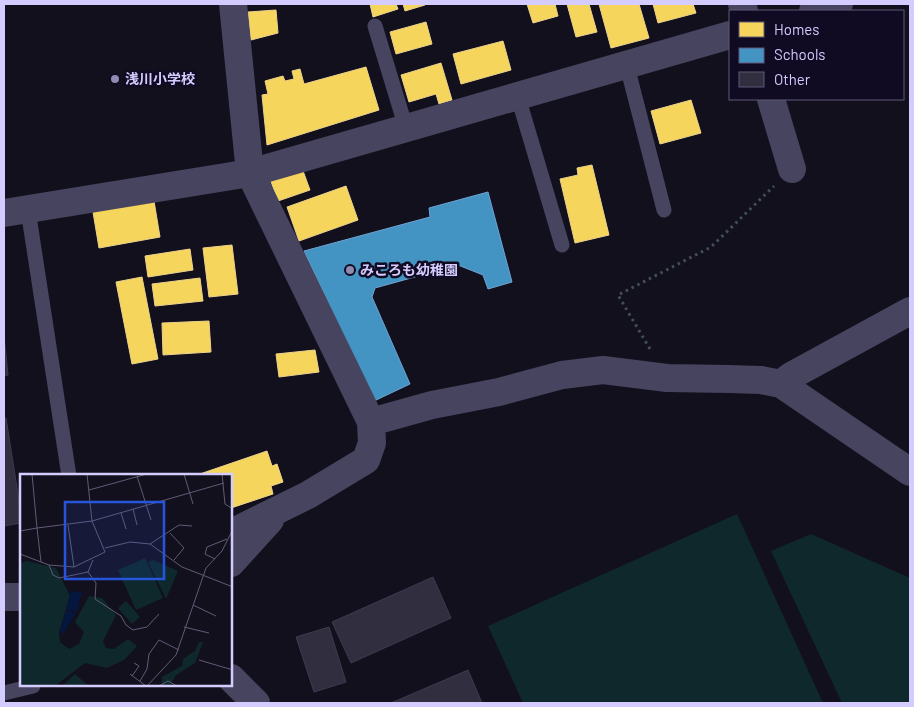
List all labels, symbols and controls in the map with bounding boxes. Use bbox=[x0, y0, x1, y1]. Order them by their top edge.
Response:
legend bbox=[729, 10, 904, 100]
text: Homes bbox=[774, 20, 819, 38]
text: Schools bbox=[774, 45, 826, 63]
place label: 浅川小学校 bbox=[125, 70, 195, 87]
text: Other bbox=[774, 70, 811, 88]
marker: 浅川小学校 bbox=[109, 73, 121, 85]
place label: みころも幼稚園 bbox=[360, 261, 458, 278]
marker: みころも幼稚園 bbox=[344, 264, 356, 276]
inset map bbox=[20, 474, 232, 687]

